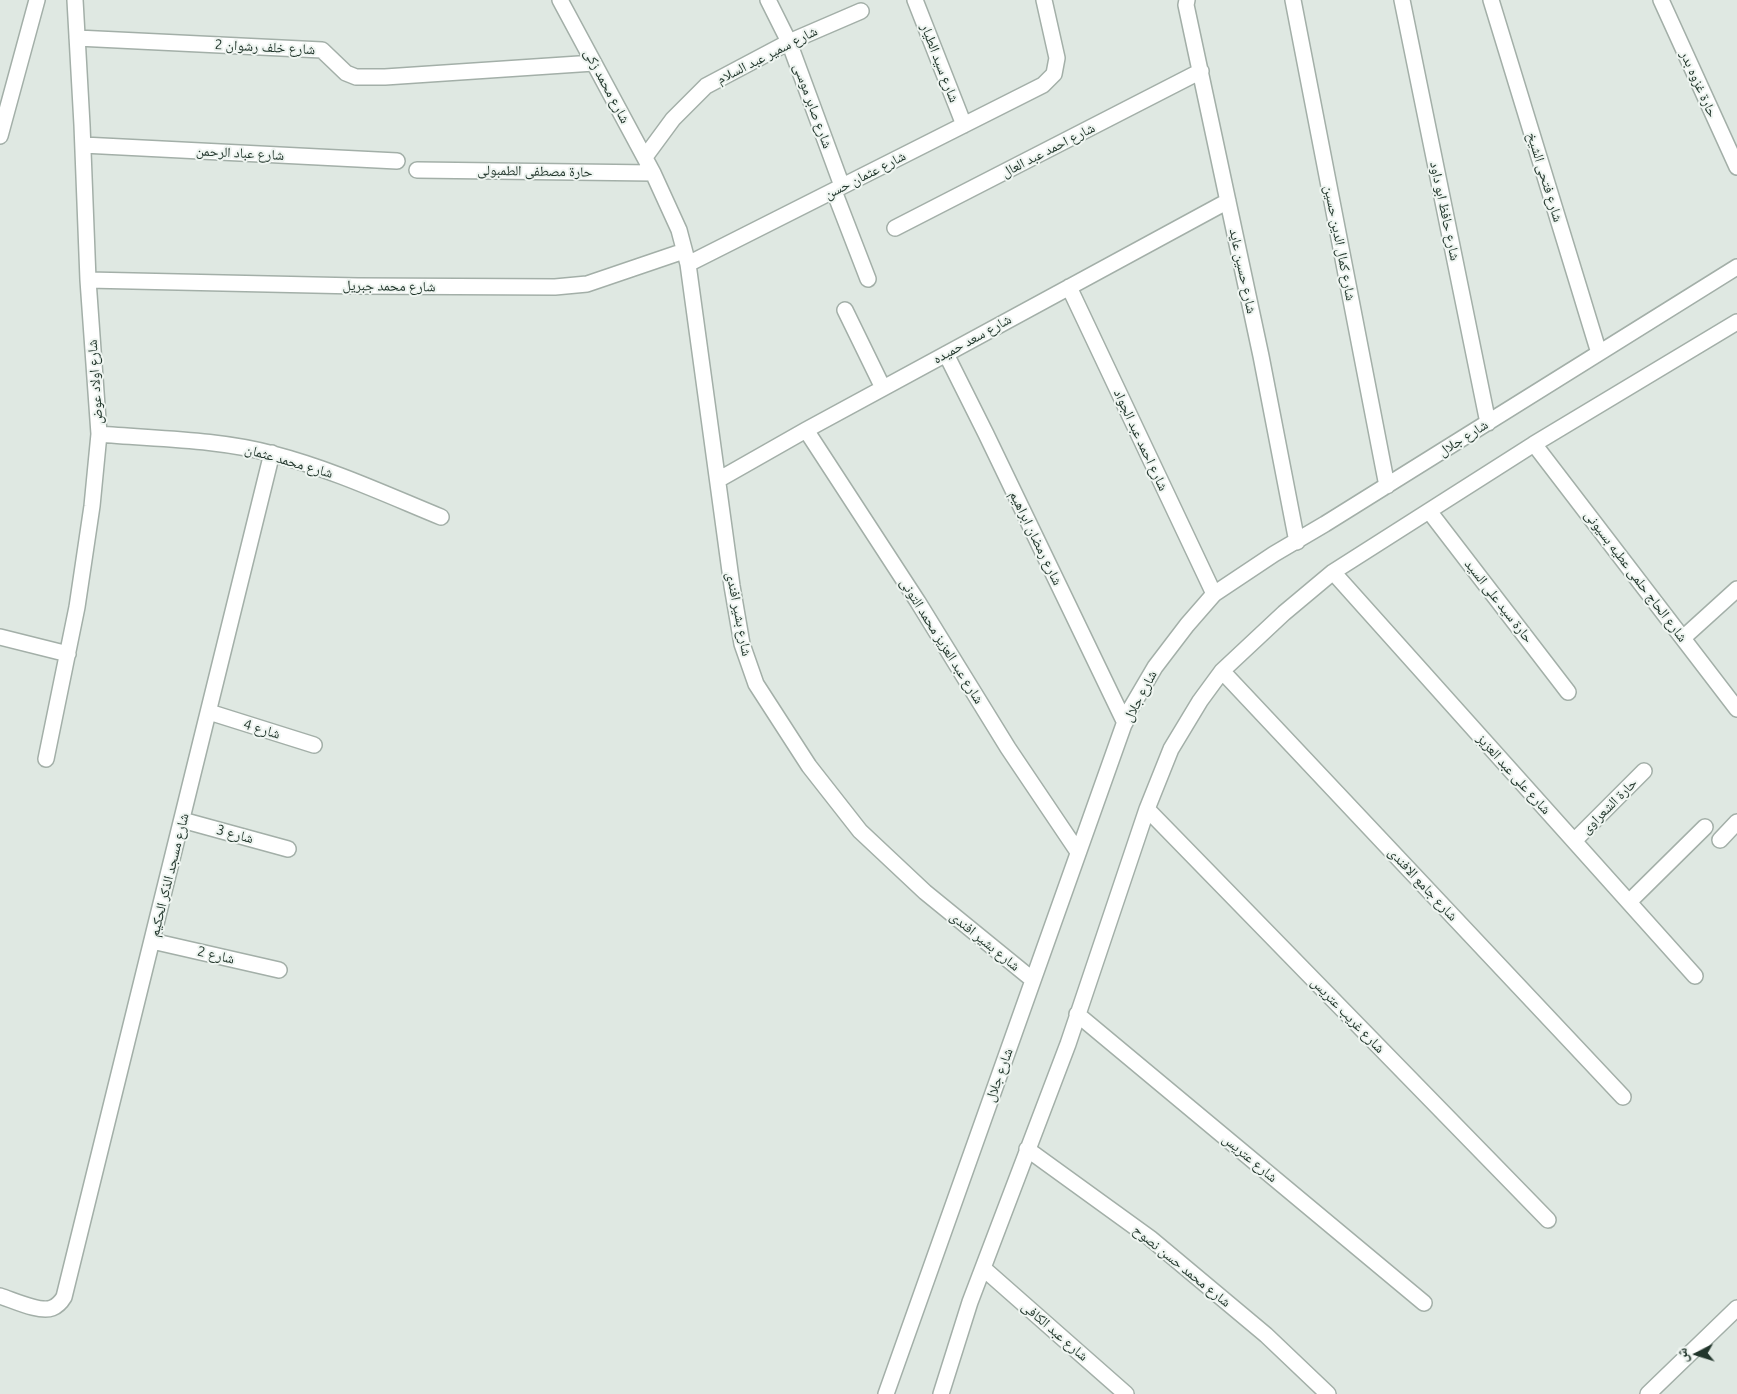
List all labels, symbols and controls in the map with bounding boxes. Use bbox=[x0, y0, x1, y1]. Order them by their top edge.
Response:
street label: شارع سيد الطيار bbox=[917, 21, 963, 105]
street label: شارع سمير عبد السلام bbox=[714, 22, 820, 88]
street label: شارع خلف رشوان 2 bbox=[214, 36, 316, 58]
street label: شارع محمد زكى bbox=[580, 46, 634, 126]
street label: حارة غزوه بدر bbox=[1677, 48, 1721, 120]
street label: شارع صابر موسى bbox=[790, 61, 836, 151]
street label: شارع احمد عبد العال bbox=[998, 119, 1098, 181]
street label: شارع فتحى الشيخ bbox=[1523, 130, 1567, 224]
street label: شارع عباد الرحمن bbox=[195, 142, 285, 164]
street label: شارع عثمان حسن bbox=[822, 147, 908, 203]
street label: شارع حافظ ابو داود bbox=[1426, 160, 1464, 262]
street label: حارة مصطفى الطمبولى bbox=[477, 162, 593, 180]
street label: شارع كمال الدين حسين bbox=[1321, 184, 1359, 302]
street label: شارع حسين عايد bbox=[1226, 227, 1260, 315]
street label: شارع محمد جبريل bbox=[342, 277, 436, 295]
street label: شارع سعد حميده bbox=[930, 311, 1014, 367]
street label: شارع اولاد عوض bbox=[84, 339, 106, 425]
street label: شارع احمد عبد الجواد bbox=[1110, 387, 1172, 493]
street label: شارع جلال bbox=[1435, 416, 1491, 460]
street label: شارع محمد عثمان bbox=[243, 440, 335, 482]
street label: شارع رمضان ابراهيم bbox=[1006, 488, 1066, 588]
street label: شارع الحاج حلمى عطيه بسيونى bbox=[1581, 507, 1691, 645]
street label: حارة سيد على السيد bbox=[1461, 556, 1537, 646]
street label: شارع بشير افندى bbox=[723, 570, 755, 658]
street label: شارع عبد العزيز محمد التونى bbox=[896, 575, 988, 707]
street label: شارع جلال bbox=[1120, 668, 1160, 724]
street label: شارع 4 bbox=[242, 715, 282, 743]
street label: شارع على عبد العزيز bbox=[1474, 730, 1554, 818]
street label: حارة الشعراوى bbox=[1577, 774, 1641, 838]
street label: شارع مسجد الذكر الحكيم bbox=[146, 811, 192, 939]
street label: شارع 3 bbox=[215, 821, 255, 847]
street label: شارع جامع الافندى bbox=[1385, 844, 1461, 924]
street label: شارع بشير افندى bbox=[947, 908, 1023, 974]
street label: شارع 2 bbox=[196, 943, 236, 967]
street label: شارع غريب عتريس bbox=[1308, 974, 1388, 1056]
street label: شارع جلال bbox=[982, 1046, 1016, 1104]
street label: شارع عتريس bbox=[1219, 1130, 1281, 1186]
street label: شارع محمد حسن نصوح bbox=[1130, 1221, 1234, 1311]
street label: شارع عبد الكافى bbox=[1018, 1298, 1092, 1364]
north arrow bbox=[1672, 1329, 1722, 1379]
text: ش bbox=[1673, 1347, 1691, 1363]

